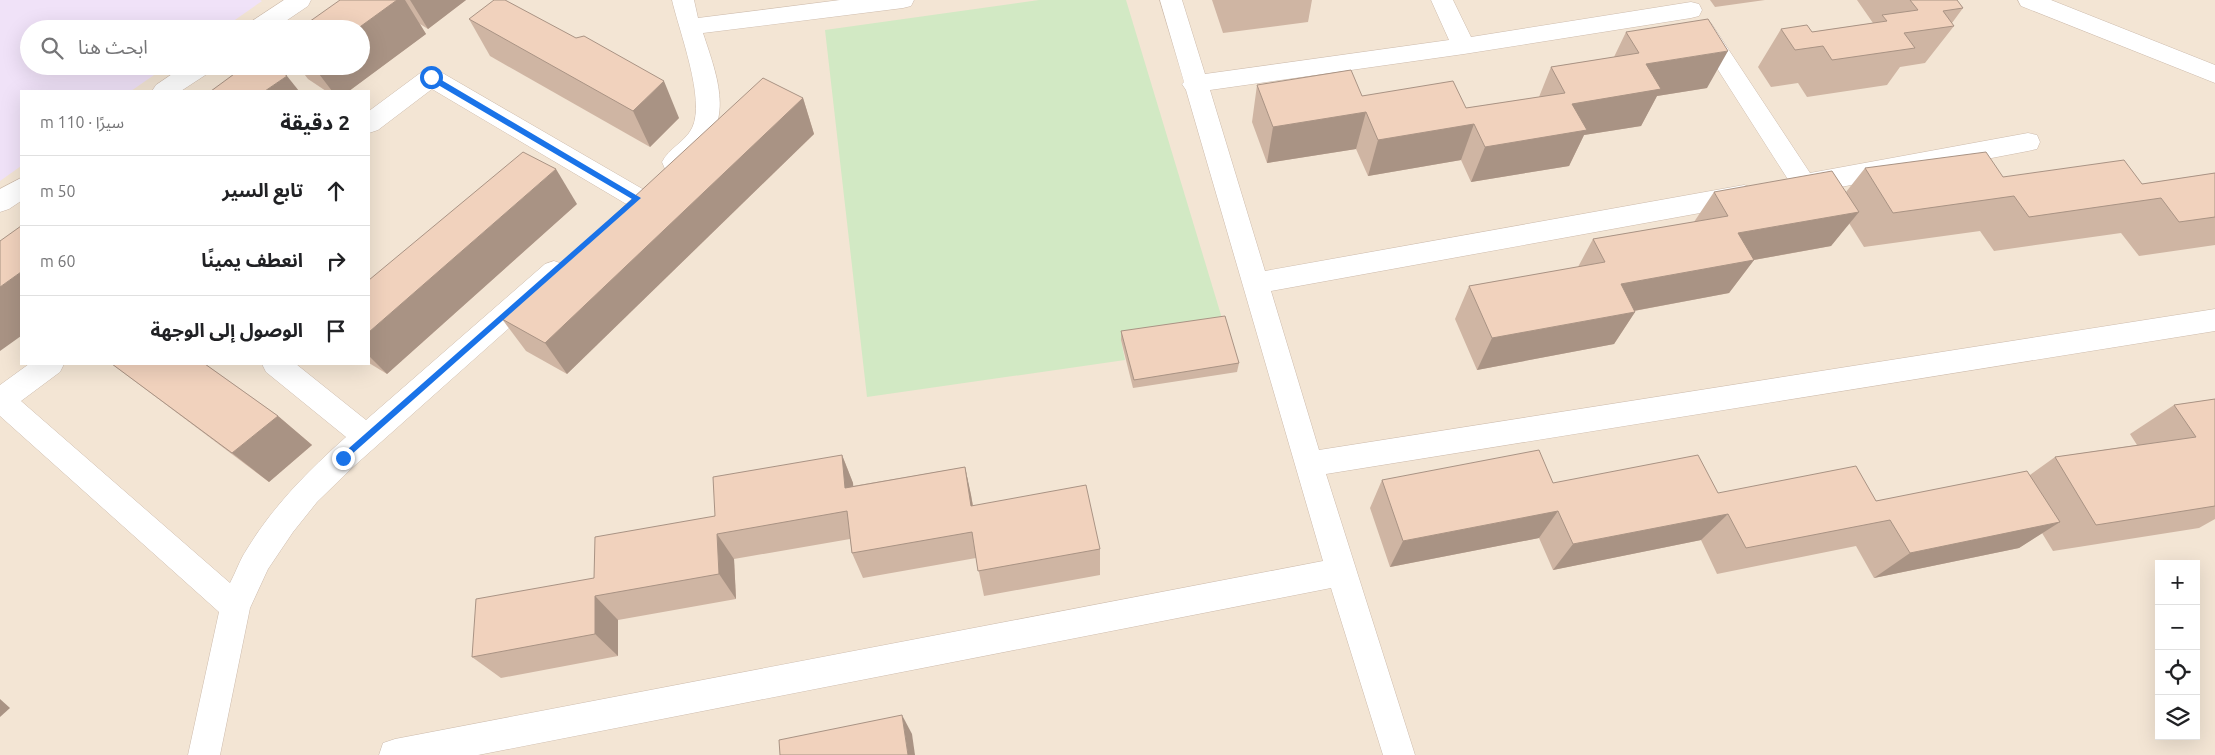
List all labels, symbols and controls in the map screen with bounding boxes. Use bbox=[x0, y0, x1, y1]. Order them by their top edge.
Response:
search box bbox=[20, 20, 370, 75]
icon: search bbox=[38, 34, 66, 62]
text: ابحث هنا bbox=[78, 36, 148, 58]
route start bbox=[420, 66, 443, 89]
text: 2 دقيقة bbox=[280, 110, 350, 134]
text: سيرًا · 110 m bbox=[40, 113, 124, 131]
icon: ahead bbox=[322, 177, 350, 205]
text: تابع السير bbox=[222, 179, 303, 201]
text: 50 m bbox=[40, 182, 76, 200]
icon: right bbox=[322, 247, 350, 275]
text: انعطف يمينًا bbox=[201, 249, 303, 271]
text: 60 m bbox=[40, 252, 76, 270]
icon: arrive bbox=[322, 317, 350, 345]
text: الوصول إلى الوجهة bbox=[151, 319, 303, 341]
route end bbox=[332, 447, 355, 470]
map controls bbox=[2155, 560, 2200, 740]
button: + bbox=[2155, 560, 2200, 605]
button: − bbox=[2155, 605, 2200, 650]
button: locate bbox=[2155, 650, 2200, 695]
button: layers bbox=[2155, 695, 2200, 740]

